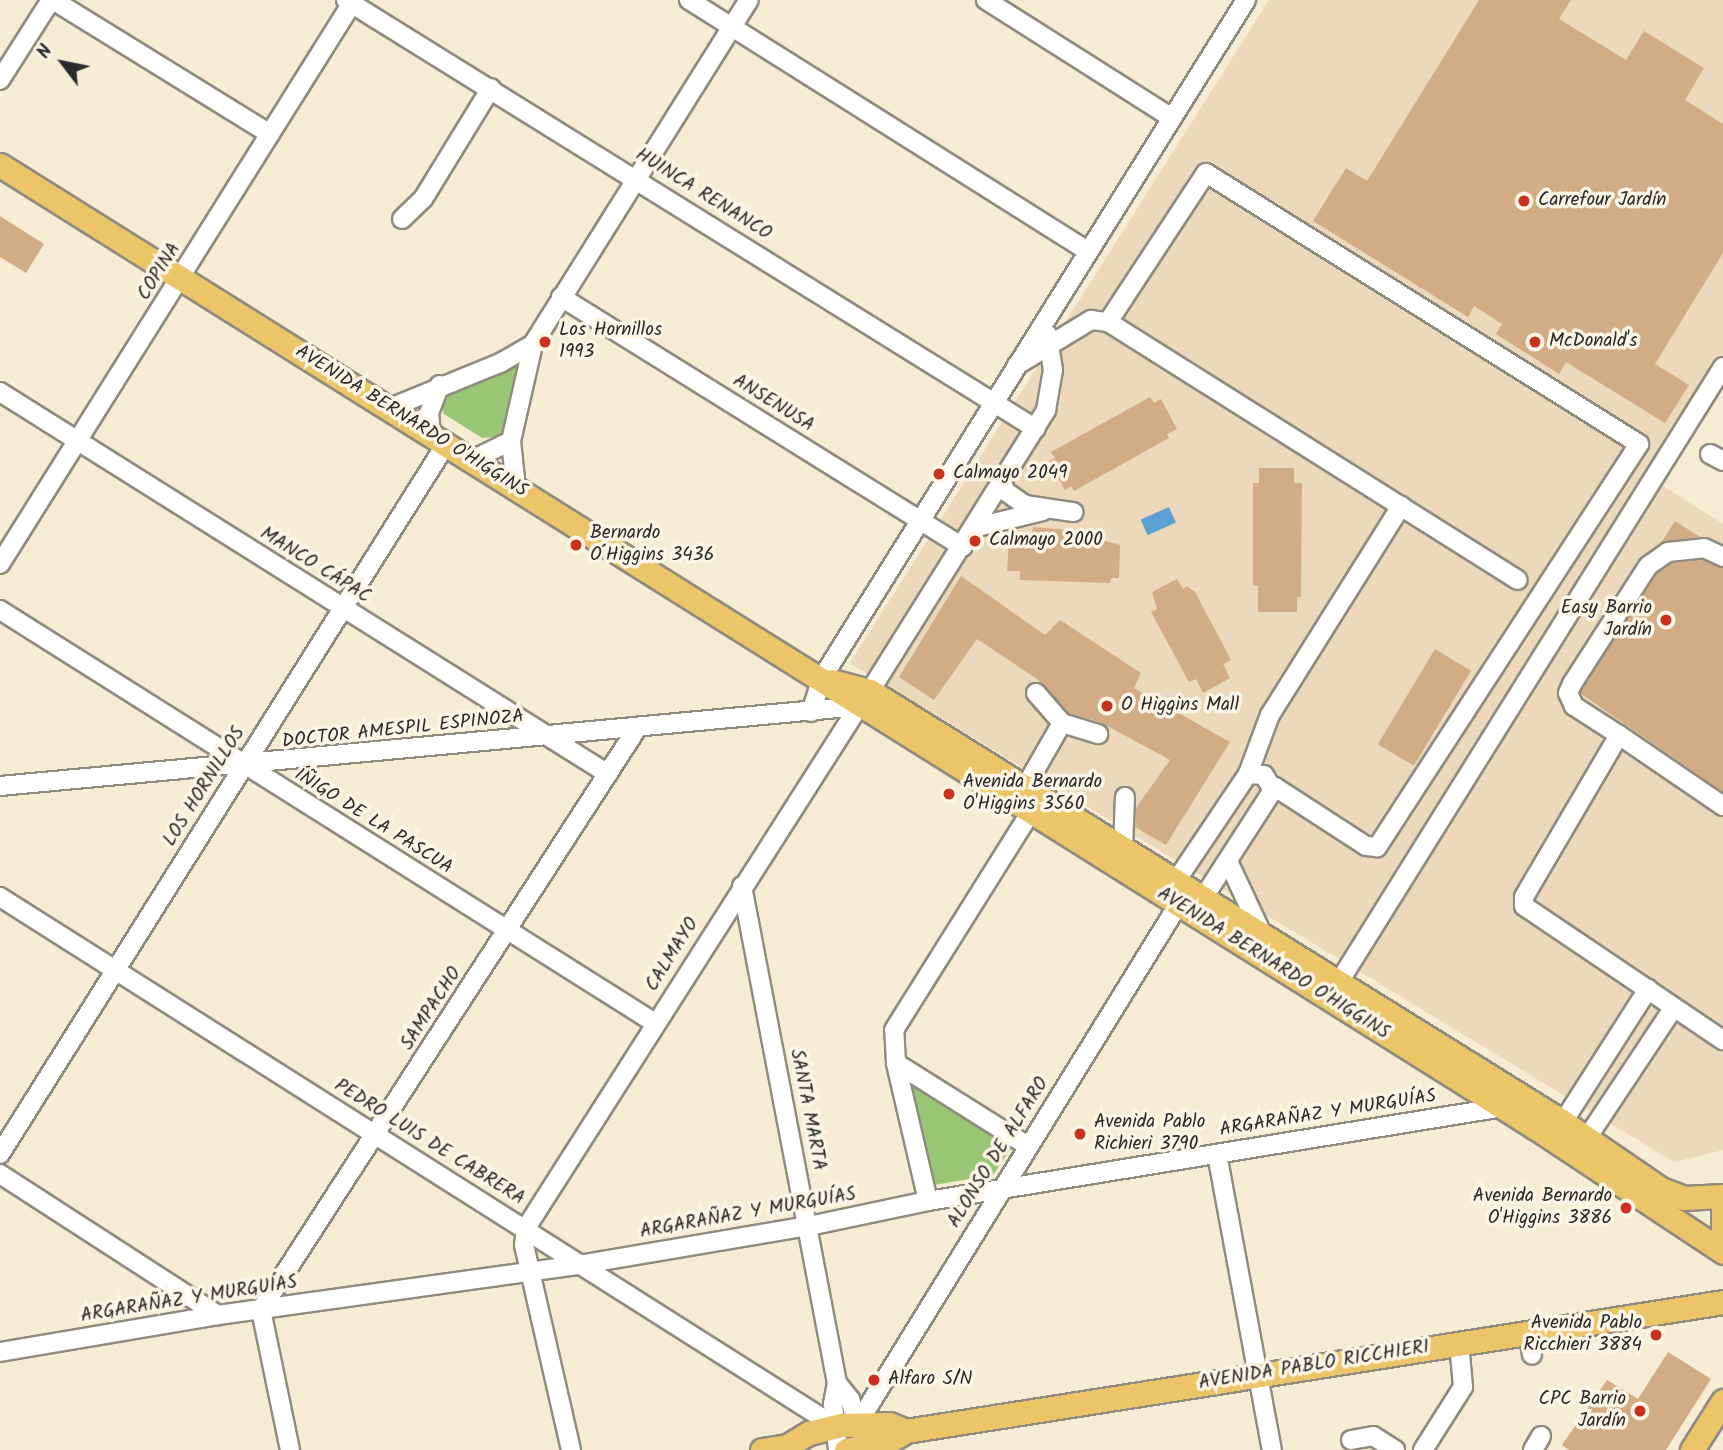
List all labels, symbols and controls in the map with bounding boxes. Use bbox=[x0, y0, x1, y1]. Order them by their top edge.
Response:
north arrow bbox=[28, 28, 98, 98]
text: N bbox=[29, 39, 61, 65]
street label: HUINCA RENANCO bbox=[631, 144, 775, 246]
place label: Carrefour Jardín bbox=[1538, 190, 1666, 212]
marker: Carrefour Jardín bbox=[1516, 193, 1532, 209]
street label: COPINA bbox=[133, 239, 187, 305]
place label: Los Hornillos 1993 bbox=[559, 320, 662, 364]
place label: McDonald's bbox=[1549, 331, 1637, 353]
marker: Los Hornillos 1993 bbox=[537, 334, 553, 350]
marker: McDonald's bbox=[1527, 334, 1543, 350]
street label: AVENIDA BERNARDO O'HIGGINS bbox=[291, 341, 531, 503]
street label: ANSENUSA bbox=[728, 370, 818, 438]
place label: Calmayo 2049 bbox=[953, 463, 1067, 485]
marker: Calmayo 2049 bbox=[931, 466, 947, 482]
street label: MANCO CÁPAC bbox=[255, 523, 375, 609]
place label: Bernardo O´Higgins 3436 bbox=[590, 523, 714, 567]
place label: Calmayo 2000 bbox=[989, 530, 1103, 552]
marker: Calmayo 2000 bbox=[967, 533, 983, 549]
marker: Bernardo O´Higgins 3436 bbox=[568, 537, 584, 553]
place label: Easy Barrio Jardín bbox=[1561, 598, 1652, 642]
marker: Easy Barrio Jardín bbox=[1658, 612, 1674, 628]
place label: O Higgins Mall bbox=[1121, 695, 1239, 717]
marker: O Higgins Mall bbox=[1099, 698, 1115, 714]
street label: DOCTOR AMESPIL ESPINOZA bbox=[281, 706, 525, 754]
street label: LOS HORNILLOS bbox=[159, 723, 251, 851]
street label: ÍÑIGO DE LA PASCUA bbox=[290, 764, 456, 880]
place label: Avenida Bernardo O'Higgins 3560 bbox=[963, 772, 1102, 816]
marker: Avenida Bernardo O'Higgins 3560 bbox=[941, 786, 957, 802]
street label: AVENIDA BERNARDO O'HIGGINS bbox=[1153, 883, 1393, 1045]
street label: CALMAYO bbox=[641, 914, 705, 996]
street label: SAMPACHO bbox=[397, 963, 467, 1055]
street label: SANTA MARTA bbox=[784, 1047, 830, 1173]
street label: ALONSO DE ALFARO bbox=[944, 1074, 1054, 1232]
street label: PEDRO LUIS DE CABRERA bbox=[330, 1075, 528, 1211]
street label: ARGARAÑAZ Y MURGUÍAS bbox=[1218, 1086, 1438, 1142]
place label: Avenida Pablo Richieri 3790 bbox=[1094, 1112, 1205, 1156]
marker: Avenida Pablo Richieri 3790 bbox=[1072, 1126, 1088, 1142]
street label: ARGARAÑAZ Y MURGUÍAS bbox=[638, 1184, 858, 1244]
place label: Avenida Bernardo O'Higgins 3886 bbox=[1473, 1186, 1612, 1230]
marker: Avenida Bernardo O'Higgins 3886 bbox=[1618, 1200, 1634, 1216]
street label: ARGARAÑAZ Y MURGUÍAS bbox=[79, 1272, 299, 1328]
place label: Avenida Pablo Ricchieri 3884 bbox=[1524, 1313, 1642, 1357]
marker: Avenida Pablo Ricchieri 3884 bbox=[1648, 1327, 1664, 1343]
street label: AVENIDA PABLO RICCHIERI bbox=[1197, 1337, 1431, 1395]
place label: Alfaro S/N bbox=[888, 1369, 972, 1391]
marker: Alfaro S/N bbox=[866, 1372, 882, 1388]
place label: CPC Barrio Jardín bbox=[1539, 1389, 1626, 1433]
marker: CPC Barrio Jardín bbox=[1632, 1403, 1648, 1419]

